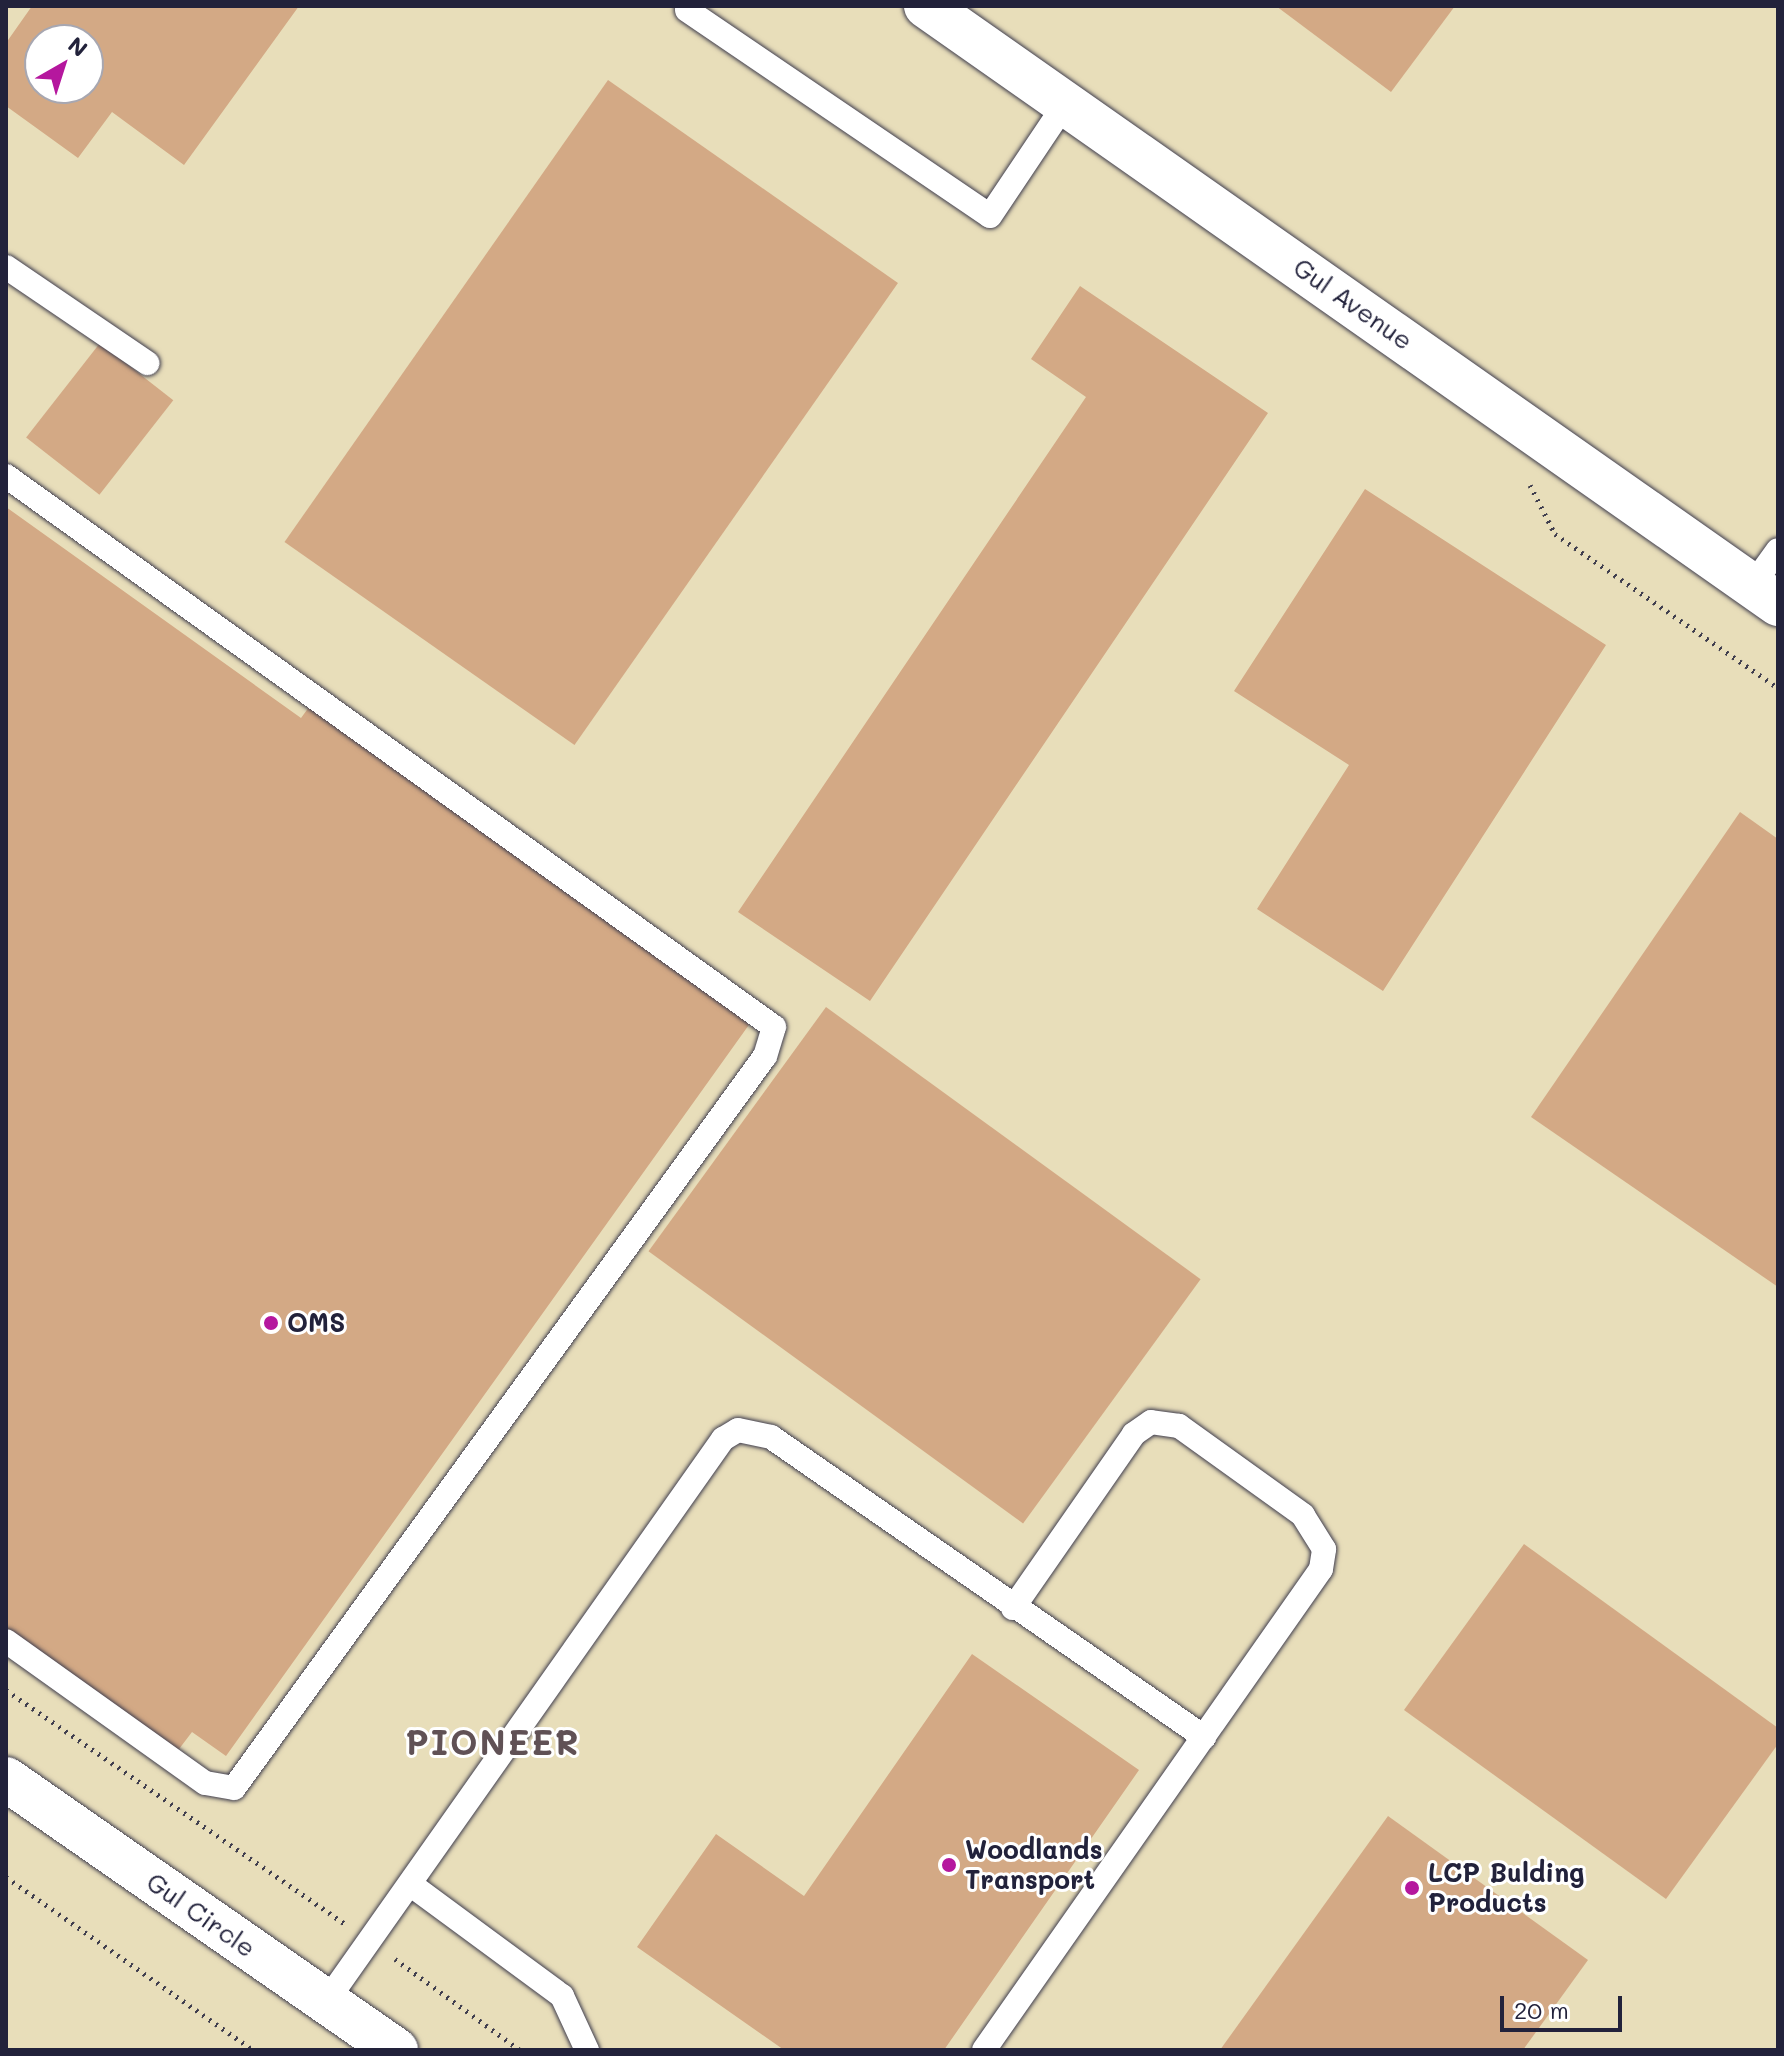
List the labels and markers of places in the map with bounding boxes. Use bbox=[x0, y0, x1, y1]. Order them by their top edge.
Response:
place label: OMS bbox=[287, 1307, 345, 1339]
marker: OMS bbox=[262, 1314, 280, 1332]
place label: Woodlands Transport bbox=[965, 1834, 1103, 1896]
marker: Woodlands Transport bbox=[940, 1856, 958, 1874]
place label: LCP Bulding Products bbox=[1428, 1857, 1585, 1918]
marker: LCP Bulding Products bbox=[1403, 1879, 1421, 1897]

